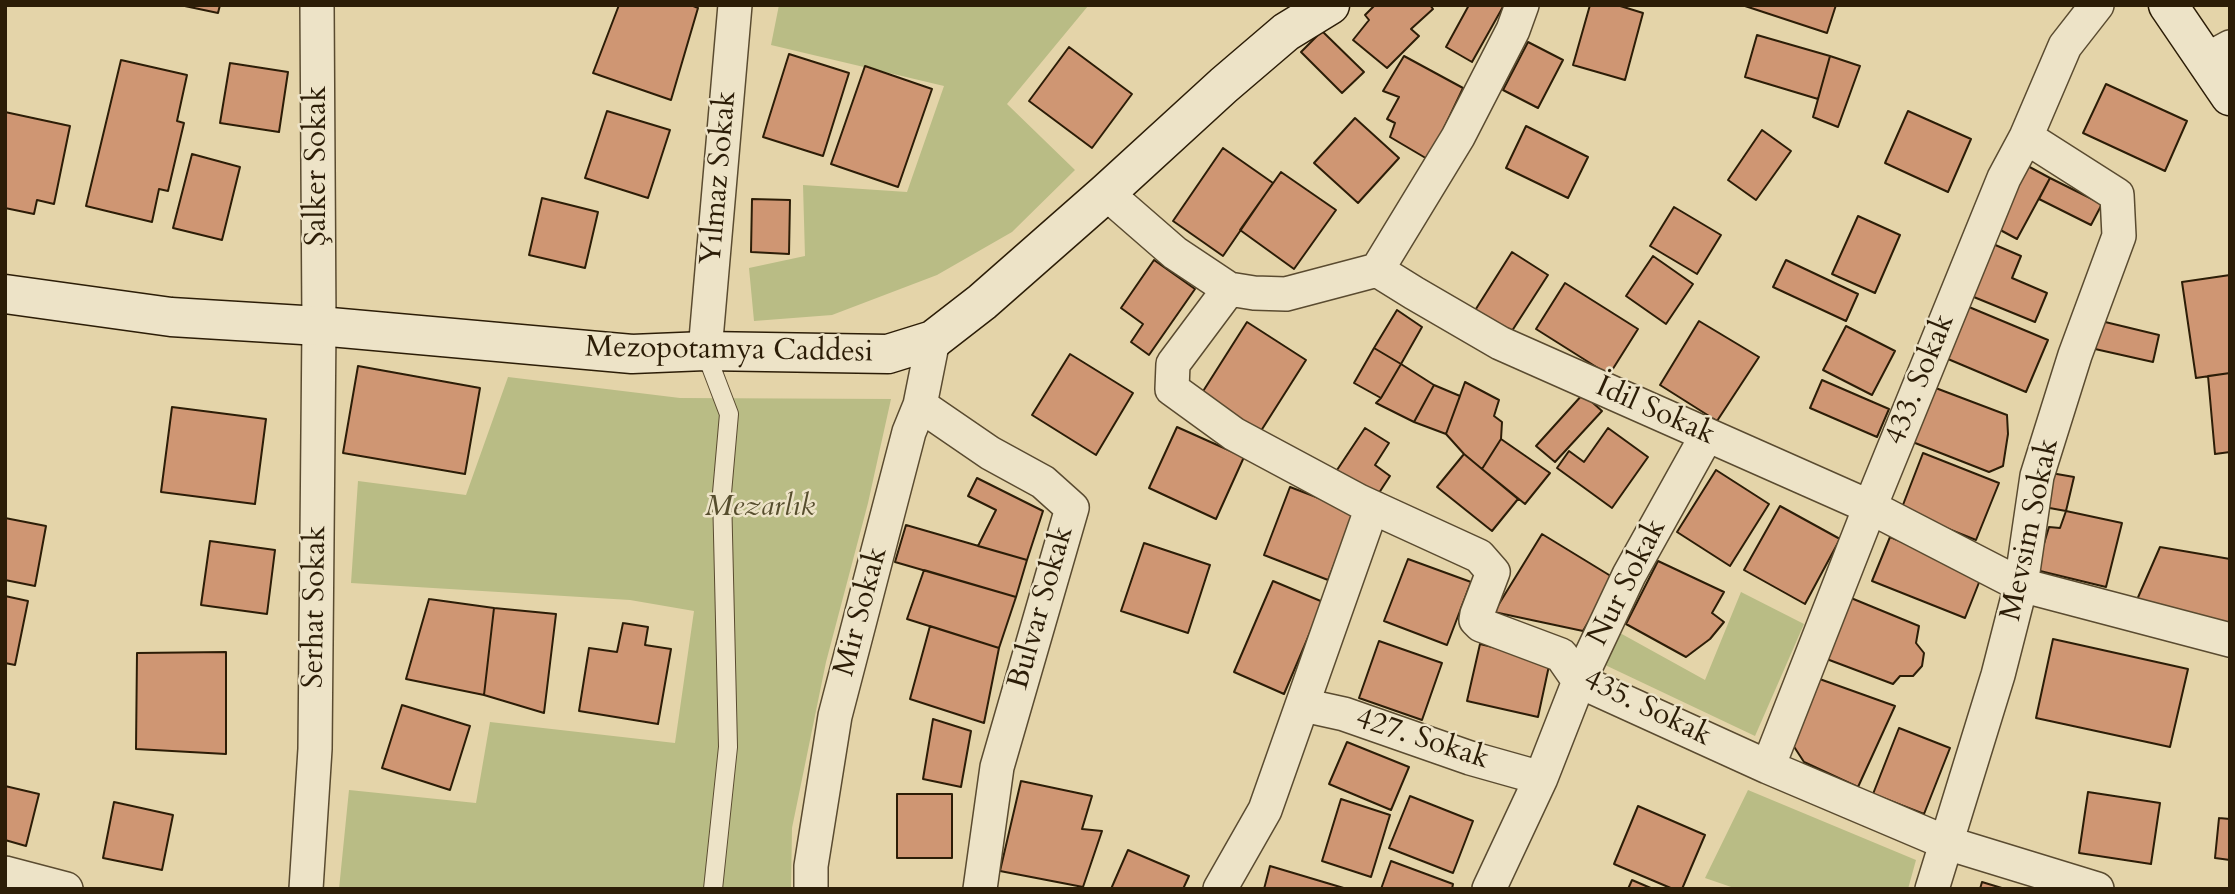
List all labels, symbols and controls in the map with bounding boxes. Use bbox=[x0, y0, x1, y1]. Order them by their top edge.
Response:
street label: Şalker Sokak bbox=[300, 86, 336, 246]
street label: Yılmaz Sokak bbox=[694, 89, 746, 267]
street label: 433. Sokak bbox=[1878, 309, 1964, 451]
street label: Mezopotamya Caddesi bbox=[585, 330, 873, 372]
street label: İdil Sokak bbox=[1590, 370, 1720, 454]
street label: Mevsim Sokak bbox=[1994, 436, 2068, 624]
park label: Mezarlık bbox=[705, 490, 815, 526]
street label: Nur Sokak bbox=[1581, 514, 1675, 652]
street label: Bulvar Sokak bbox=[1002, 522, 1082, 694]
street label: Serhat Sokak bbox=[297, 525, 335, 689]
street label: Mir Sokak bbox=[828, 544, 896, 680]
street label: 435. Sokak bbox=[1577, 663, 1717, 755]
street label: 427. Sokak bbox=[1351, 702, 1493, 778]

